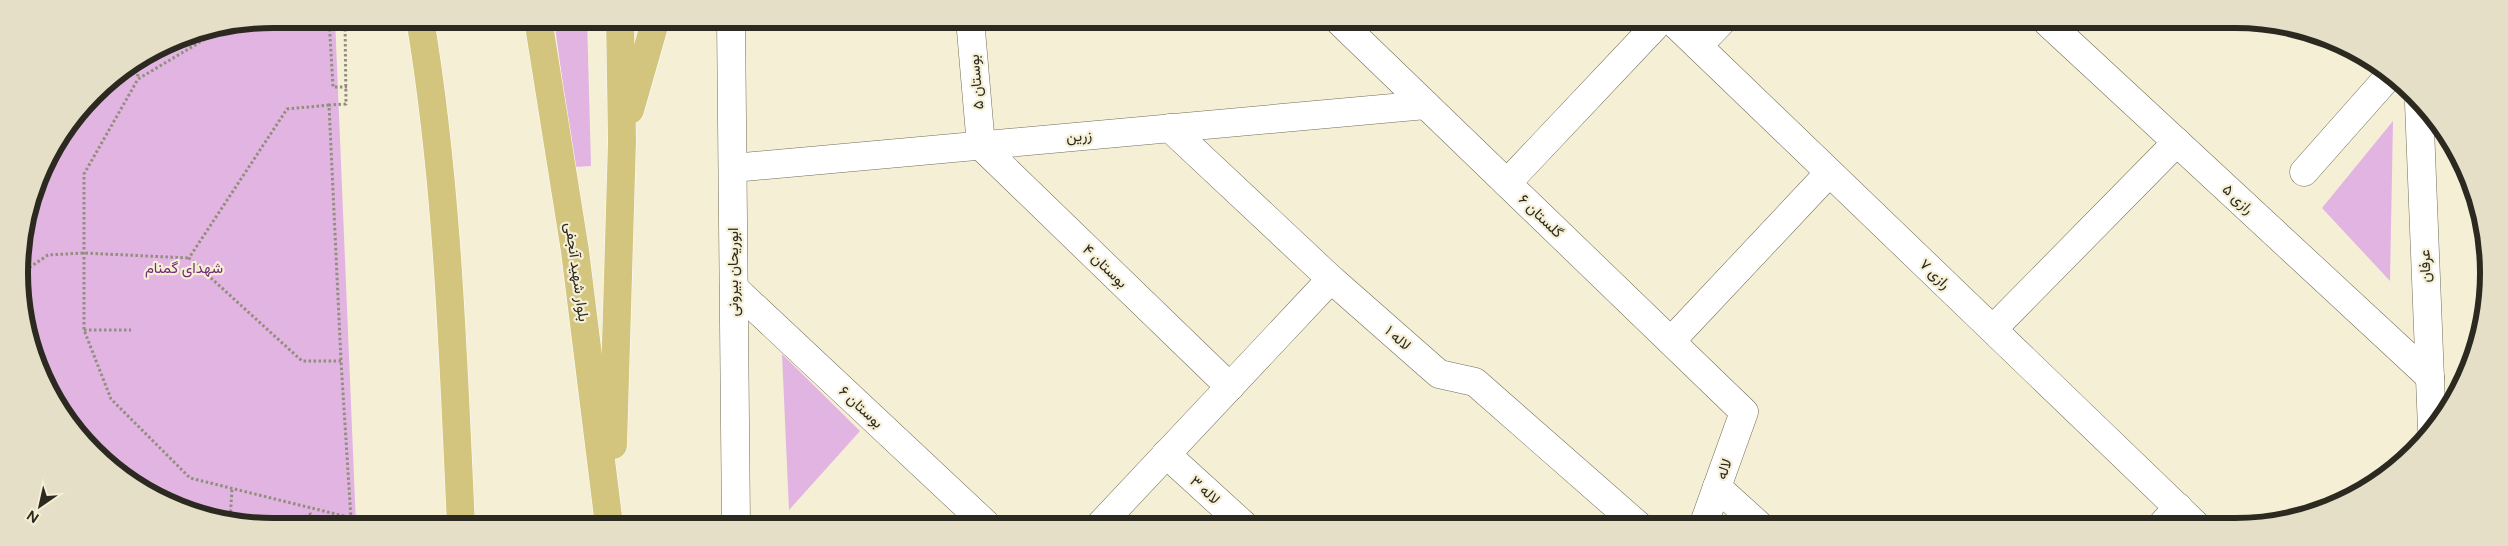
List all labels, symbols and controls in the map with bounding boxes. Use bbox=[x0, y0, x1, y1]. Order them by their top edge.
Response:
street label: بوستان ۵ bbox=[965, 54, 987, 110]
street label: زرین bbox=[1065, 126, 1093, 147]
street label: رازی ۵ bbox=[2218, 180, 2257, 219]
street label: گلستان ۶ bbox=[1515, 190, 1567, 242]
street label: بلوار شهید آنجفی bbox=[560, 221, 593, 323]
street label: ابوریحان بیرونی bbox=[724, 227, 743, 317]
street label: بوستان ۴ bbox=[1079, 240, 1131, 292]
street label: عرفان bbox=[2415, 249, 2435, 283]
street label: رازی ۷ bbox=[1915, 255, 1954, 294]
park label: شهدای گمنام bbox=[145, 259, 223, 278]
street label: لاله ۱ bbox=[1381, 322, 1415, 354]
street label: بوستان ۶ bbox=[835, 382, 887, 432]
street label: لاله bbox=[1712, 456, 1736, 482]
street label: لاله ۳ bbox=[1186, 472, 1224, 508]
north arrow bbox=[15, 481, 65, 531]
text: N bbox=[24, 506, 42, 526]

